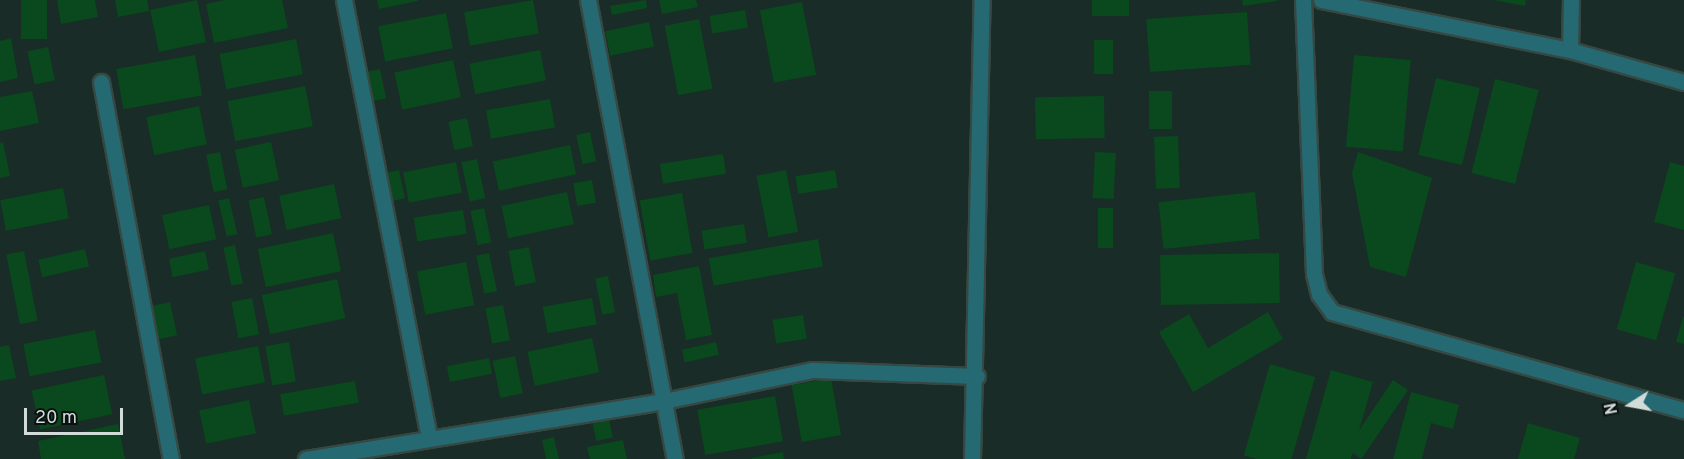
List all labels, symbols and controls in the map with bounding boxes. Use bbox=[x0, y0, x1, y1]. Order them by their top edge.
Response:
north arrow bbox=[1600, 375, 1660, 435]
scale bar bbox=[27, 396, 126, 434]
text: N bbox=[1601, 401, 1623, 416]
text: 20 m bbox=[35, 407, 77, 430]

